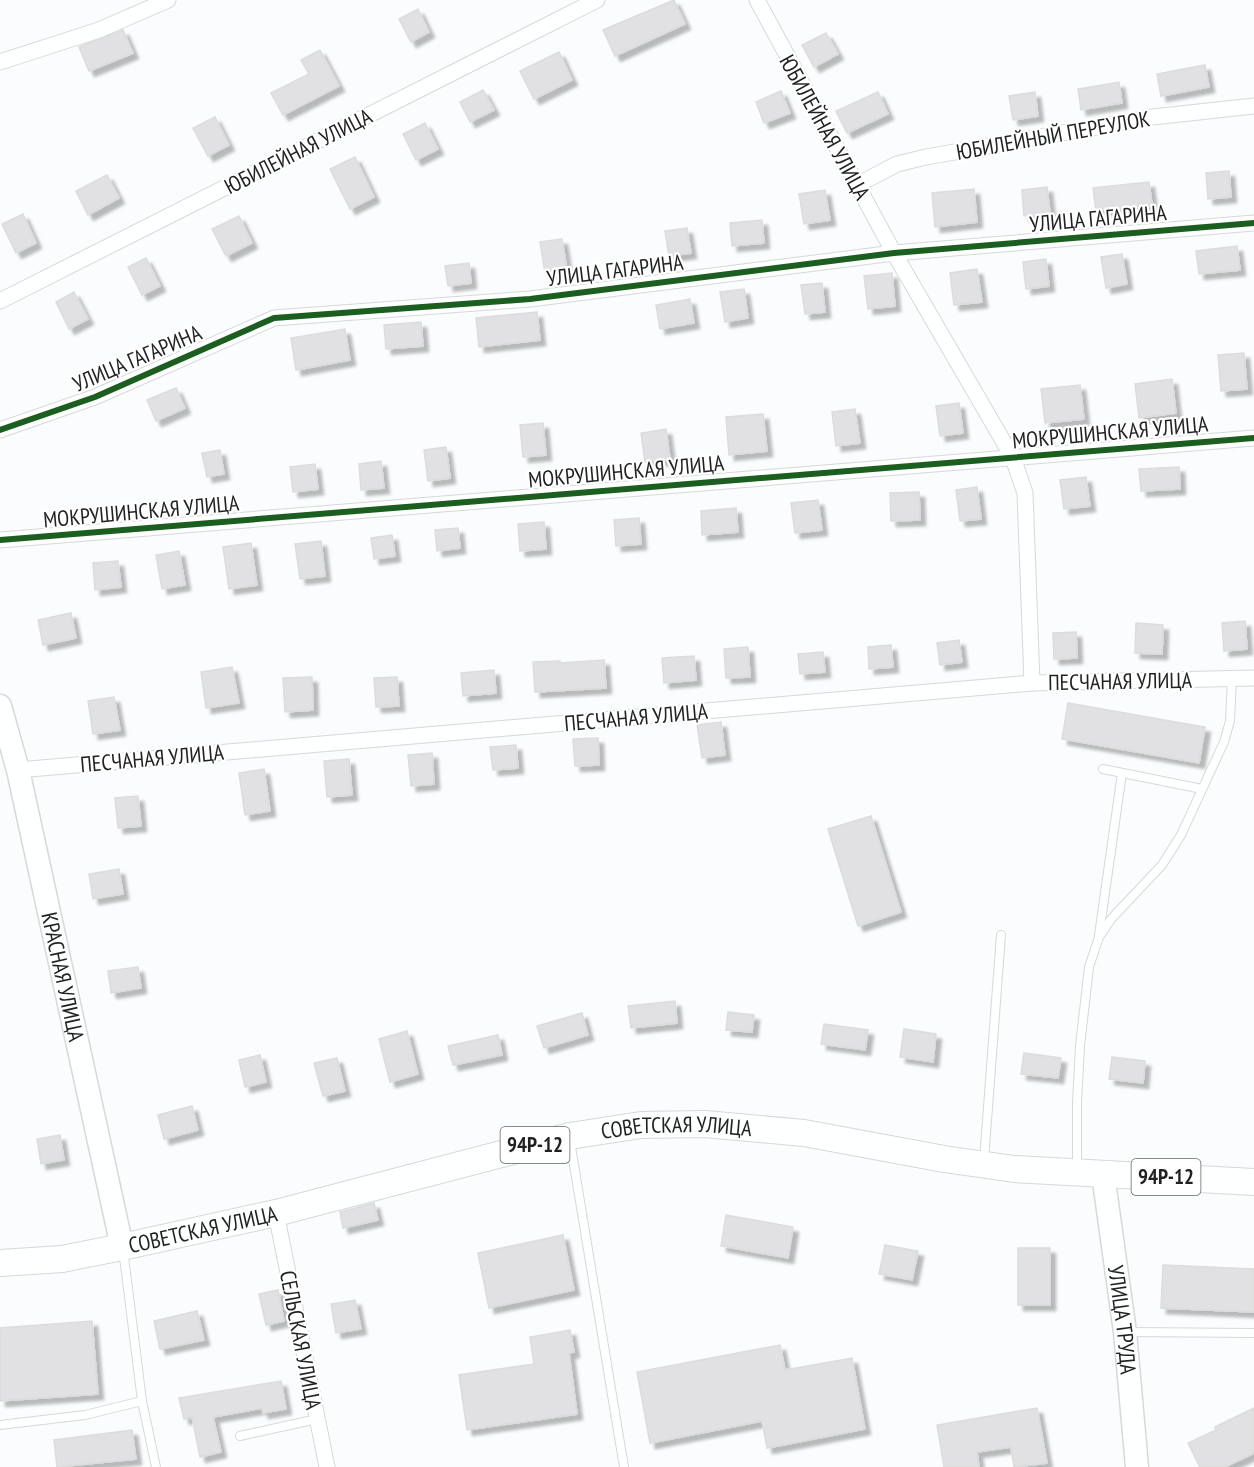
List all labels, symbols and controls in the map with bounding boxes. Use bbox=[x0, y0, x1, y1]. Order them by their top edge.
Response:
street label: ЮБИЛЕЙНАЯ УЛИЦА bbox=[774, 49, 877, 205]
street label: ЮБИЛЕЙНАЯ УЛИЦА bbox=[220, 102, 377, 200]
street label: ЮБИЛЕЙНЫЙ ПЕРЕУЛОК bbox=[954, 104, 1152, 166]
street label: УЛИЦА ГАГАРИНА bbox=[1028, 198, 1168, 238]
street label: УЛИЦА ГАГАРИНА bbox=[545, 248, 685, 292]
street label: УЛИЦА ГАГАРИНА bbox=[68, 318, 206, 398]
street label: МОКРУШИНСКАЯ УЛИЦА bbox=[1011, 409, 1210, 455]
street label: МОКРУШИНСКАЯ УЛИЦА bbox=[527, 448, 726, 494]
street label: МОКРУШИНСКАЯ УЛИЦА bbox=[42, 488, 241, 534]
street label: ПЕСЧАНАЯ УЛИЦА bbox=[1048, 666, 1193, 696]
street label: ПЕСЧАНАЯ УЛИЦА bbox=[563, 697, 709, 737]
street label: ПЕСЧАНАЯ УЛИЦА bbox=[79, 738, 225, 778]
street label: КРАСНАЯ УЛИЦА bbox=[35, 909, 91, 1044]
street label: СОВЕТСКАЯ УЛИЦА bbox=[599, 1110, 754, 1145]
road number: 94Р-12 bbox=[500, 1127, 570, 1163]
road number: 94Р-12 bbox=[1132, 1159, 1200, 1195]
street label: СОВЕТСКАЯ УЛИЦА bbox=[126, 1199, 280, 1259]
street label: УЛИЦА ТРУДА bbox=[1102, 1263, 1143, 1376]
street label: СЕЛЬСКАЯ УЛИЦА bbox=[274, 1268, 328, 1412]

